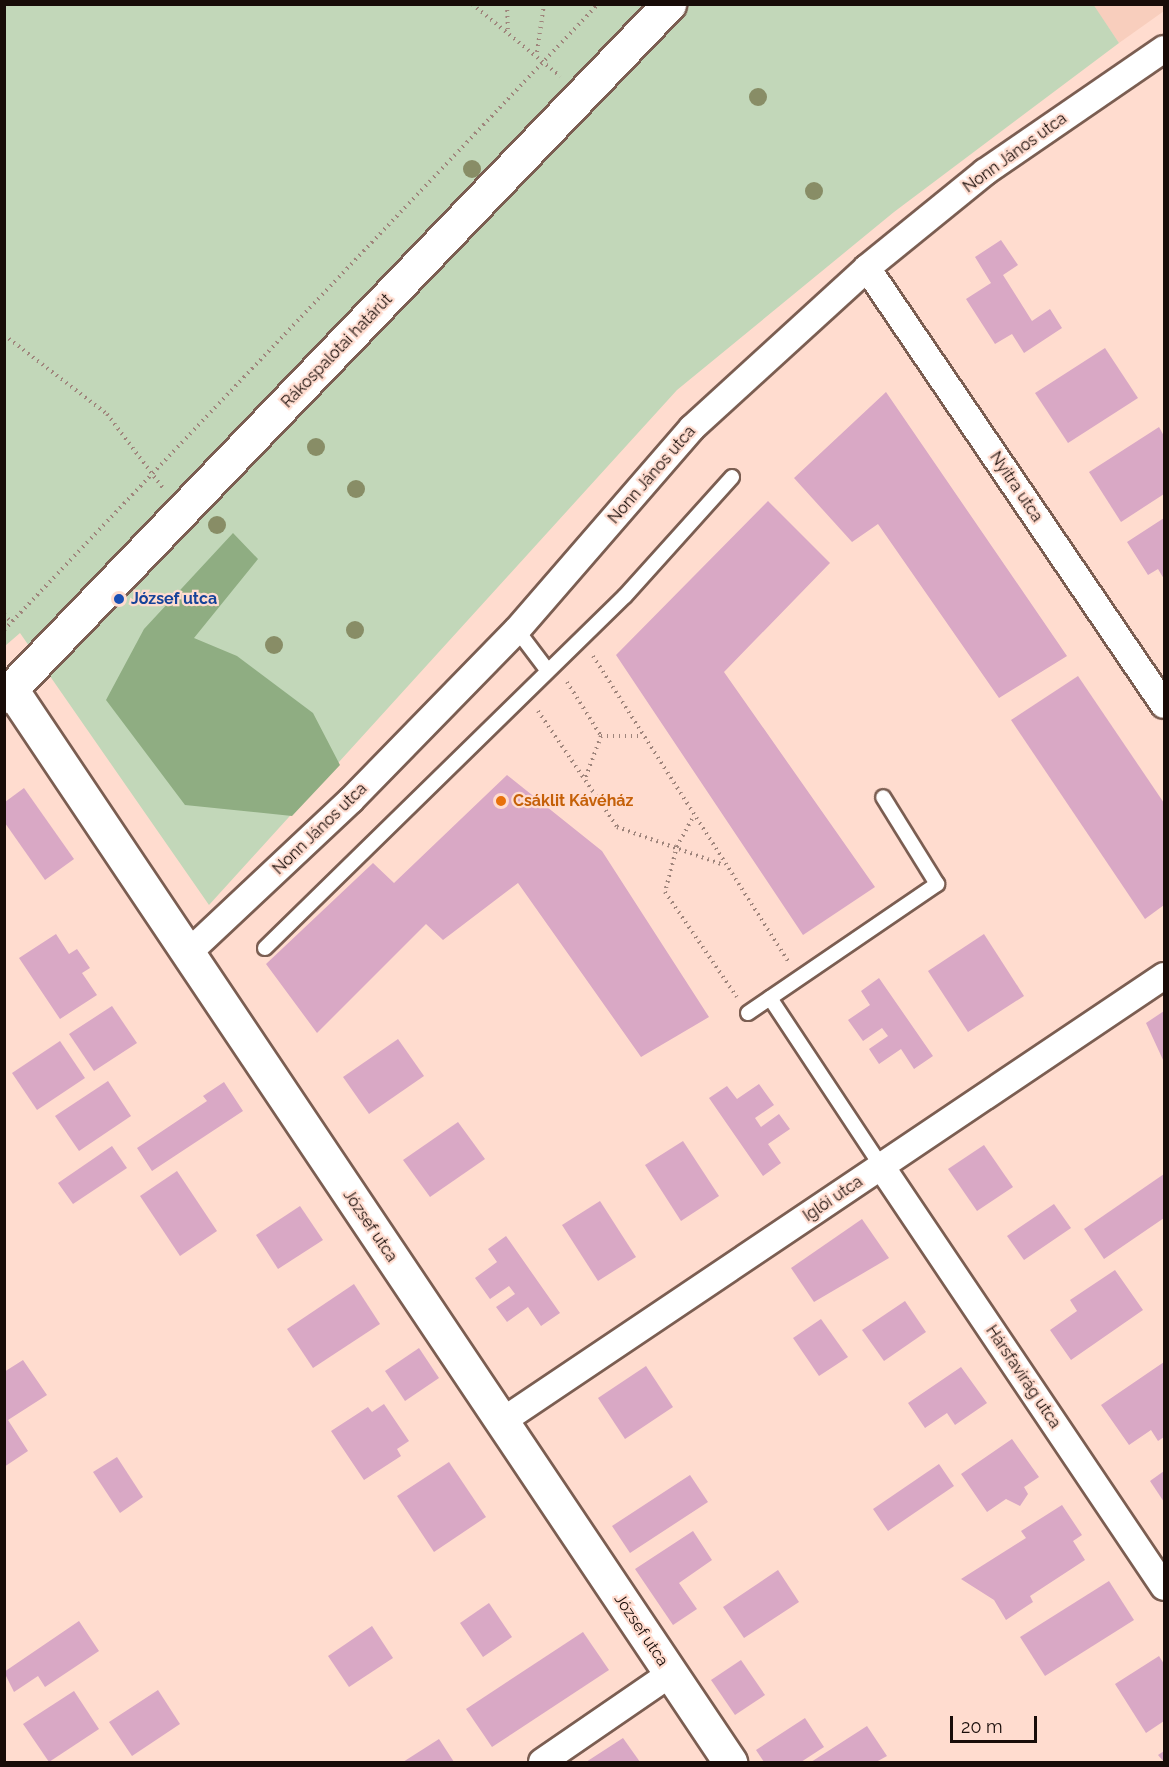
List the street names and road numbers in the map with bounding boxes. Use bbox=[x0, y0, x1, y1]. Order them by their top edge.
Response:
street label: Nonn János utca bbox=[959, 109, 1071, 197]
street label: Rákospalotai határút bbox=[278, 290, 396, 412]
street label: Nonn János utca bbox=[604, 422, 700, 528]
street label: Nyitra utca bbox=[986, 448, 1046, 526]
street label: Nonn János utca bbox=[269, 779, 371, 879]
street label: Iglói utca bbox=[800, 1172, 866, 1226]
street label: József utca bbox=[339, 1186, 401, 1266]
street label: Hársfavirág utca bbox=[981, 1322, 1065, 1432]
street label: József utca bbox=[610, 1590, 672, 1670]

